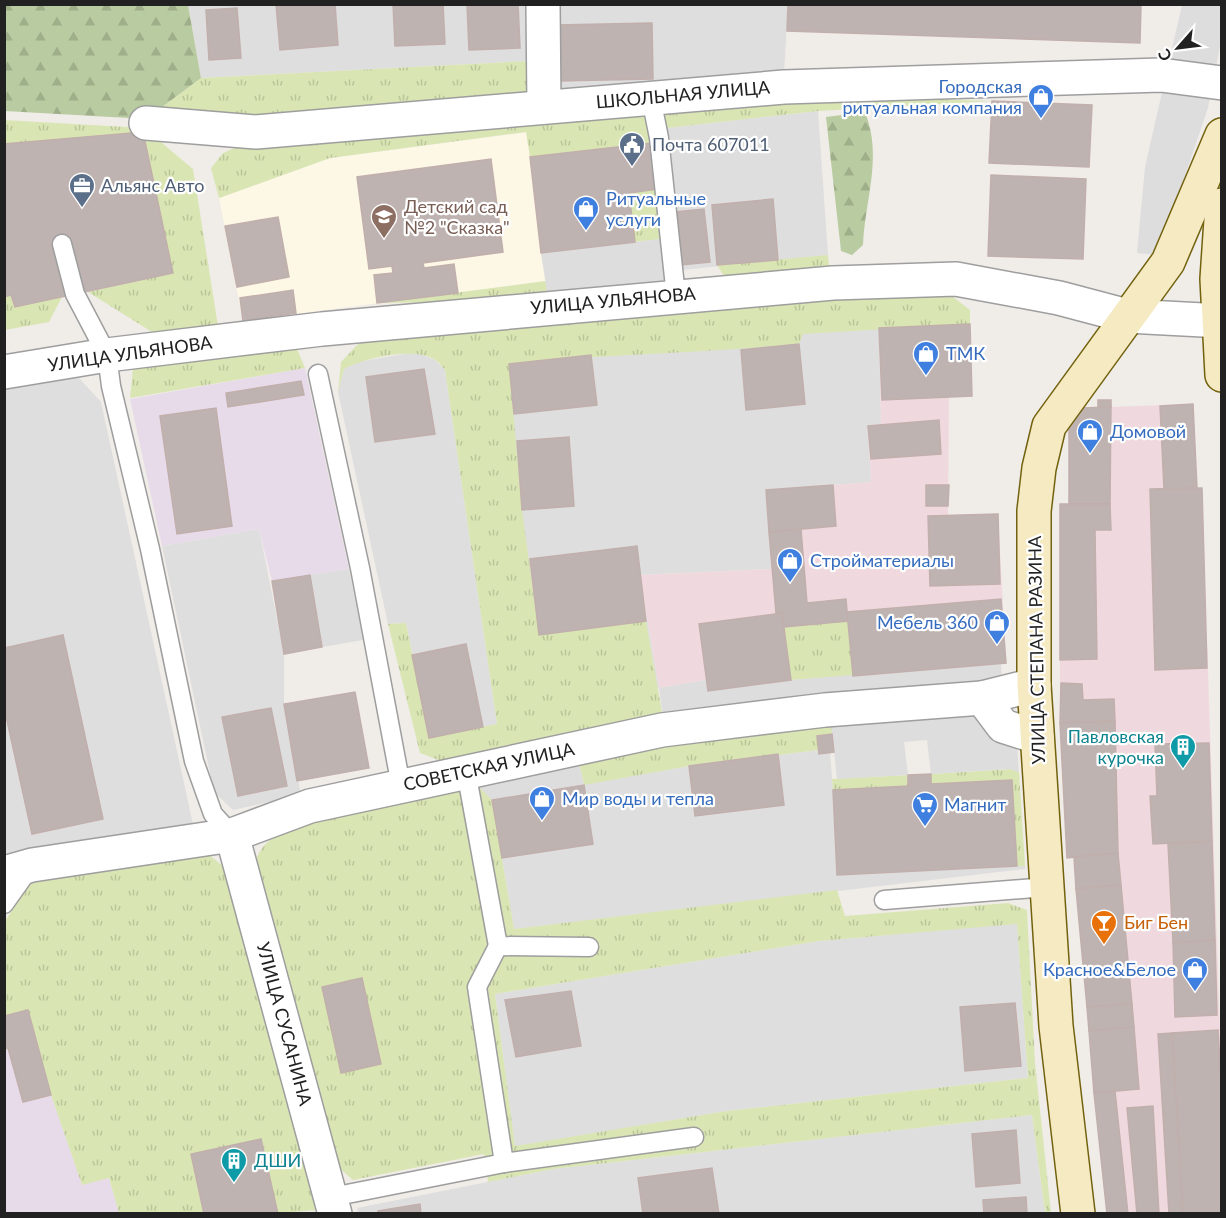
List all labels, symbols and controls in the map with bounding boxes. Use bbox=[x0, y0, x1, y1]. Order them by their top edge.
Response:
north arrow bbox=[1148, 18, 1208, 78]
text: С bbox=[1153, 46, 1175, 64]
street label: ШКОЛЬНАЯ УЛИЦА bbox=[595, 75, 772, 113]
place label: Городская ритуальная компания bbox=[842, 75, 1022, 118]
shop icon: Городская ритуальная компания bbox=[1026, 82, 1056, 120]
public building icon: Почта 607011 bbox=[617, 130, 647, 168]
place label: Почта 607011 bbox=[652, 133, 770, 155]
office icon: Альянс Авто bbox=[67, 171, 97, 209]
place label: Альянс Авто bbox=[101, 174, 204, 196]
place label: Ритуальные услуги bbox=[606, 187, 706, 230]
shop icon: Ритуальные услуги bbox=[571, 194, 601, 232]
place label: Детский сад №2 "Сказка" bbox=[404, 195, 510, 238]
school or university icon: Детский сад №2 "Сказка" bbox=[369, 202, 399, 240]
street label: УЛИЦА УЛЬЯНОВА bbox=[529, 282, 697, 318]
street label: УЛИЦА УЛЬЯНОВА bbox=[46, 330, 214, 375]
shop icon: ТМК bbox=[911, 339, 941, 377]
place label: ТМК bbox=[946, 342, 985, 364]
shop icon: Домовой bbox=[1075, 417, 1105, 455]
place label: Домовой bbox=[1110, 420, 1186, 442]
street label: УЛИЦА СТЕПАНА РАЗИНА bbox=[1023, 535, 1049, 765]
shop icon: Стройматериалы bbox=[775, 546, 805, 584]
place label: Стройматериалы bbox=[810, 549, 954, 571]
shop icon: Мебель 360 bbox=[982, 608, 1012, 646]
place label: Мебель 360 bbox=[877, 611, 978, 633]
place label: Павловская курочка bbox=[1068, 725, 1164, 768]
building icon: Павловская курочка bbox=[1168, 732, 1198, 770]
street label: СОВЕТСКАЯ УЛИЦА bbox=[401, 737, 577, 795]
shop icon: Мир воды и тепла bbox=[527, 784, 557, 822]
place label: Мир воды и тепла bbox=[562, 787, 714, 809]
supermarket icon: Магнит bbox=[910, 790, 940, 828]
place label: Магнит bbox=[944, 793, 1006, 815]
bar icon: Биг Бен bbox=[1089, 908, 1119, 946]
place label: Биг Бен bbox=[1124, 911, 1188, 933]
street label: УЛИЦА СУСАНИНА bbox=[253, 940, 318, 1109]
shop icon: Красное&Белое bbox=[1180, 955, 1210, 993]
place label: Красное&Белое bbox=[1043, 958, 1176, 980]
building icon: ДШИ bbox=[219, 1146, 249, 1184]
place label: ДШИ bbox=[254, 1149, 301, 1171]

